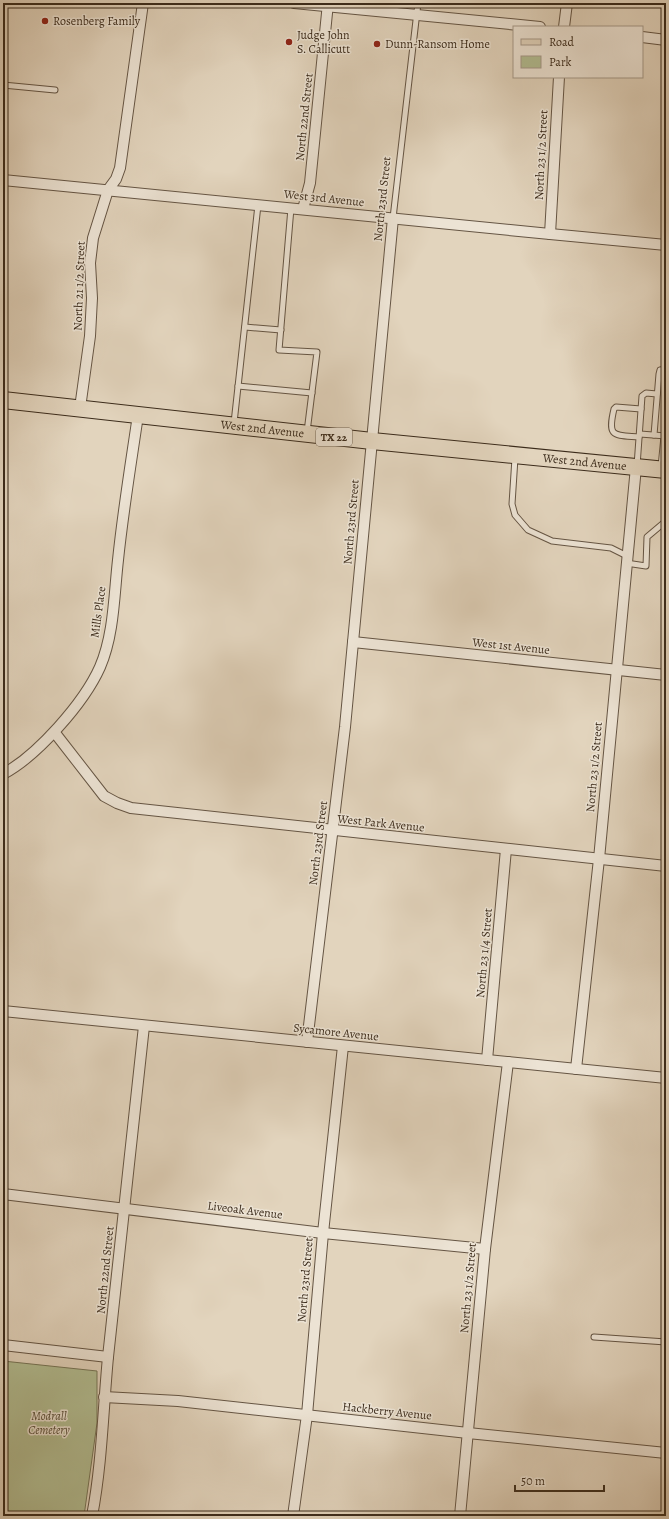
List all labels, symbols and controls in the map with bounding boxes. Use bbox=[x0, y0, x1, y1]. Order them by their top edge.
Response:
place label: Rosenberg Family bbox=[53, 13, 141, 29]
marker: Rosenberg Family bbox=[40, 16, 50, 26]
legend bbox=[513, 26, 643, 78]
place label: Judge John S. Callicutt bbox=[297, 27, 350, 57]
text: Road bbox=[549, 34, 575, 50]
place label: Dunn-Ransom Home bbox=[385, 36, 490, 52]
marker: Judge John S. Callicutt bbox=[284, 37, 294, 47]
marker: Dunn-Ransom Home bbox=[372, 39, 382, 49]
text: Park bbox=[549, 54, 572, 70]
street label: North 22nd Street bbox=[291, 72, 317, 162]
street label: North 23 1/2 Street bbox=[531, 109, 551, 201]
street label: North 23rd Street bbox=[370, 156, 394, 242]
street label: West 3rd Avenue bbox=[282, 186, 365, 210]
street label: North 21 1/2 Street bbox=[69, 241, 89, 331]
street label: West 2nd Avenue bbox=[219, 416, 305, 441]
road number: TX 22 bbox=[316, 428, 352, 446]
street label: West 2nd Avenue bbox=[541, 450, 627, 474]
street label: North 23rd Street bbox=[339, 479, 363, 565]
street label: Mills Place bbox=[86, 585, 110, 639]
street label: West 1st Avenue bbox=[470, 634, 551, 658]
street label: North 23 1/2 Street bbox=[582, 721, 606, 813]
street label: North 23rd Street bbox=[305, 800, 331, 886]
street label: West Park Avenue bbox=[336, 810, 425, 836]
street label: North 23 1/4 Street bbox=[472, 907, 496, 999]
street label: Sycamore Avenue bbox=[293, 1020, 379, 1044]
street label: Liveoak Avenue bbox=[206, 1197, 284, 1223]
street label: North 22nd Street bbox=[92, 1225, 118, 1315]
street label: North 23rd Street bbox=[293, 1237, 317, 1323]
street label: North 23 1/2 Street bbox=[456, 1242, 480, 1334]
street label: Hackberry Avenue bbox=[342, 1398, 432, 1424]
park label: Modrall Cemetery bbox=[28, 1408, 71, 1438]
scale bar bbox=[515, 1467, 604, 1493]
text: 50 m bbox=[521, 1473, 545, 1489]

